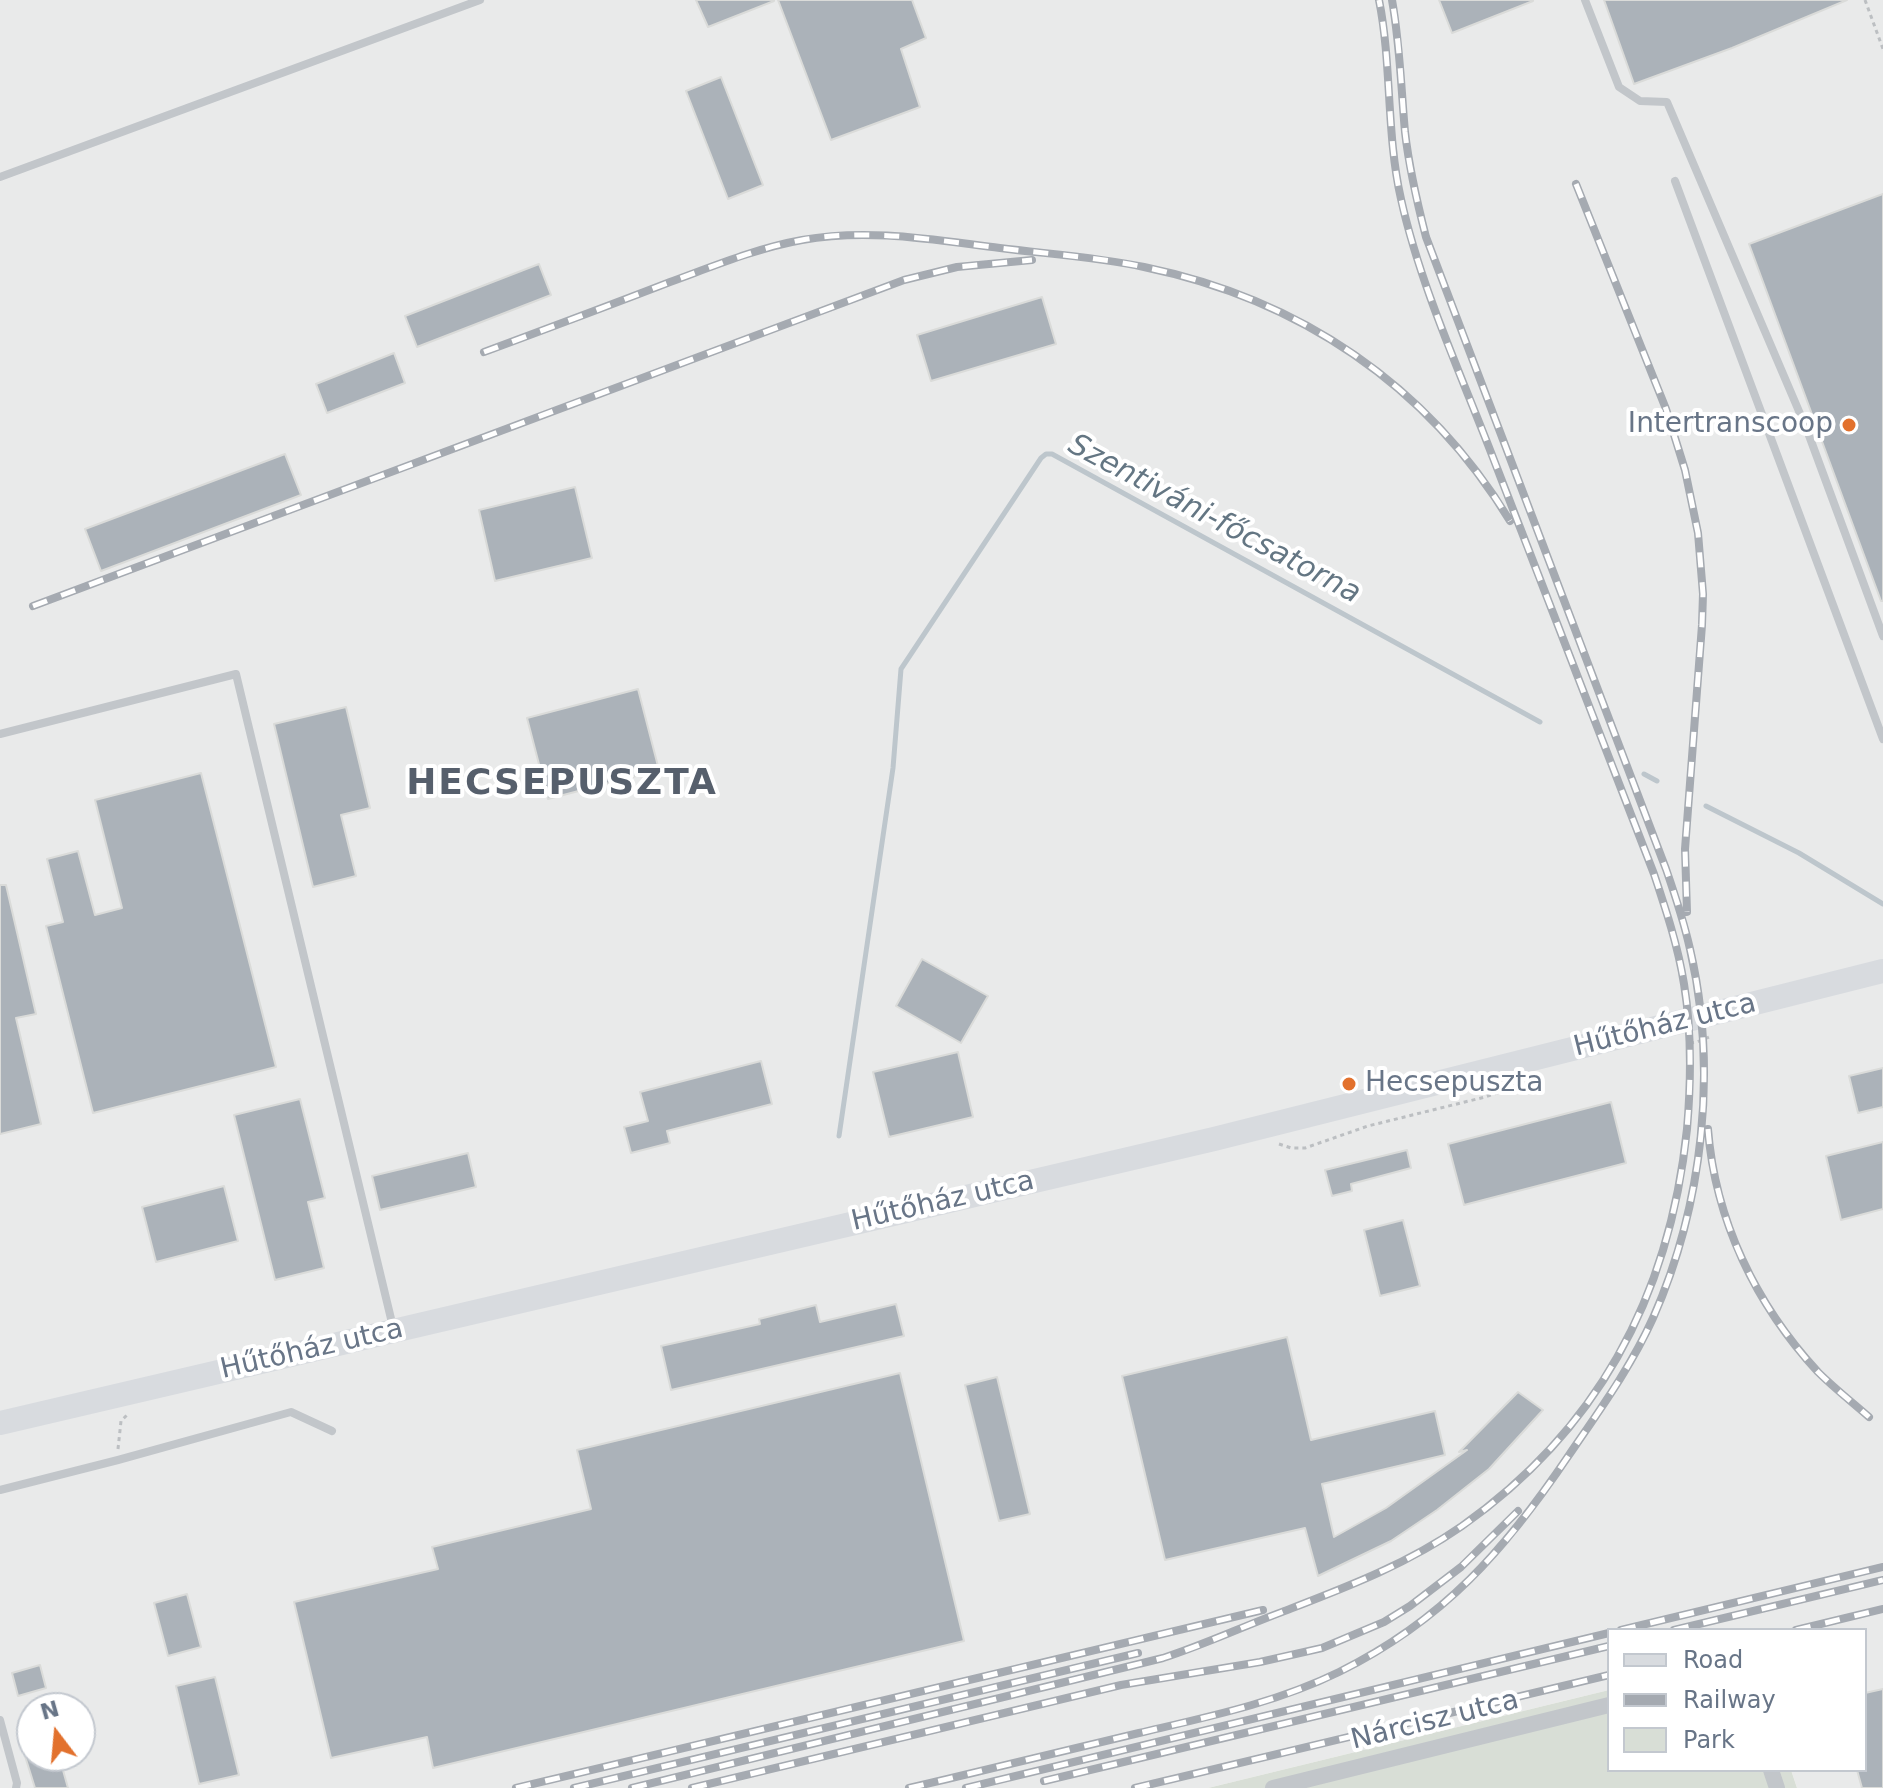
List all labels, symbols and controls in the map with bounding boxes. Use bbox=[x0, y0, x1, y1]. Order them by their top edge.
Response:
place label: Intertranscoop bbox=[1628, 408, 1833, 442]
marker: Intertranscoop bbox=[1840, 416, 1858, 434]
water label: Szentiváni-főcsatorna bbox=[1062, 428, 1366, 612]
district label: HECSEPUSZTA bbox=[406, 763, 718, 807]
street label: Hűtőház utca bbox=[1570, 987, 1760, 1065]
place label: Hecsepuszta bbox=[1365, 1067, 1543, 1101]
marker: Hecsepuszta bbox=[1340, 1075, 1358, 1093]
street label: Hűtőház utca bbox=[848, 1165, 1038, 1239]
street label: Hűtőház utca bbox=[217, 1313, 407, 1387]
legend bbox=[1607, 1628, 1867, 1772]
text: Road bbox=[1683, 1646, 1743, 1674]
street label: Nárcisz utca bbox=[1348, 1684, 1522, 1758]
text: Railway bbox=[1683, 1686, 1776, 1714]
north arrow bbox=[16, 1692, 96, 1772]
text: N bbox=[37, 1696, 62, 1725]
text: Park bbox=[1683, 1726, 1735, 1754]

